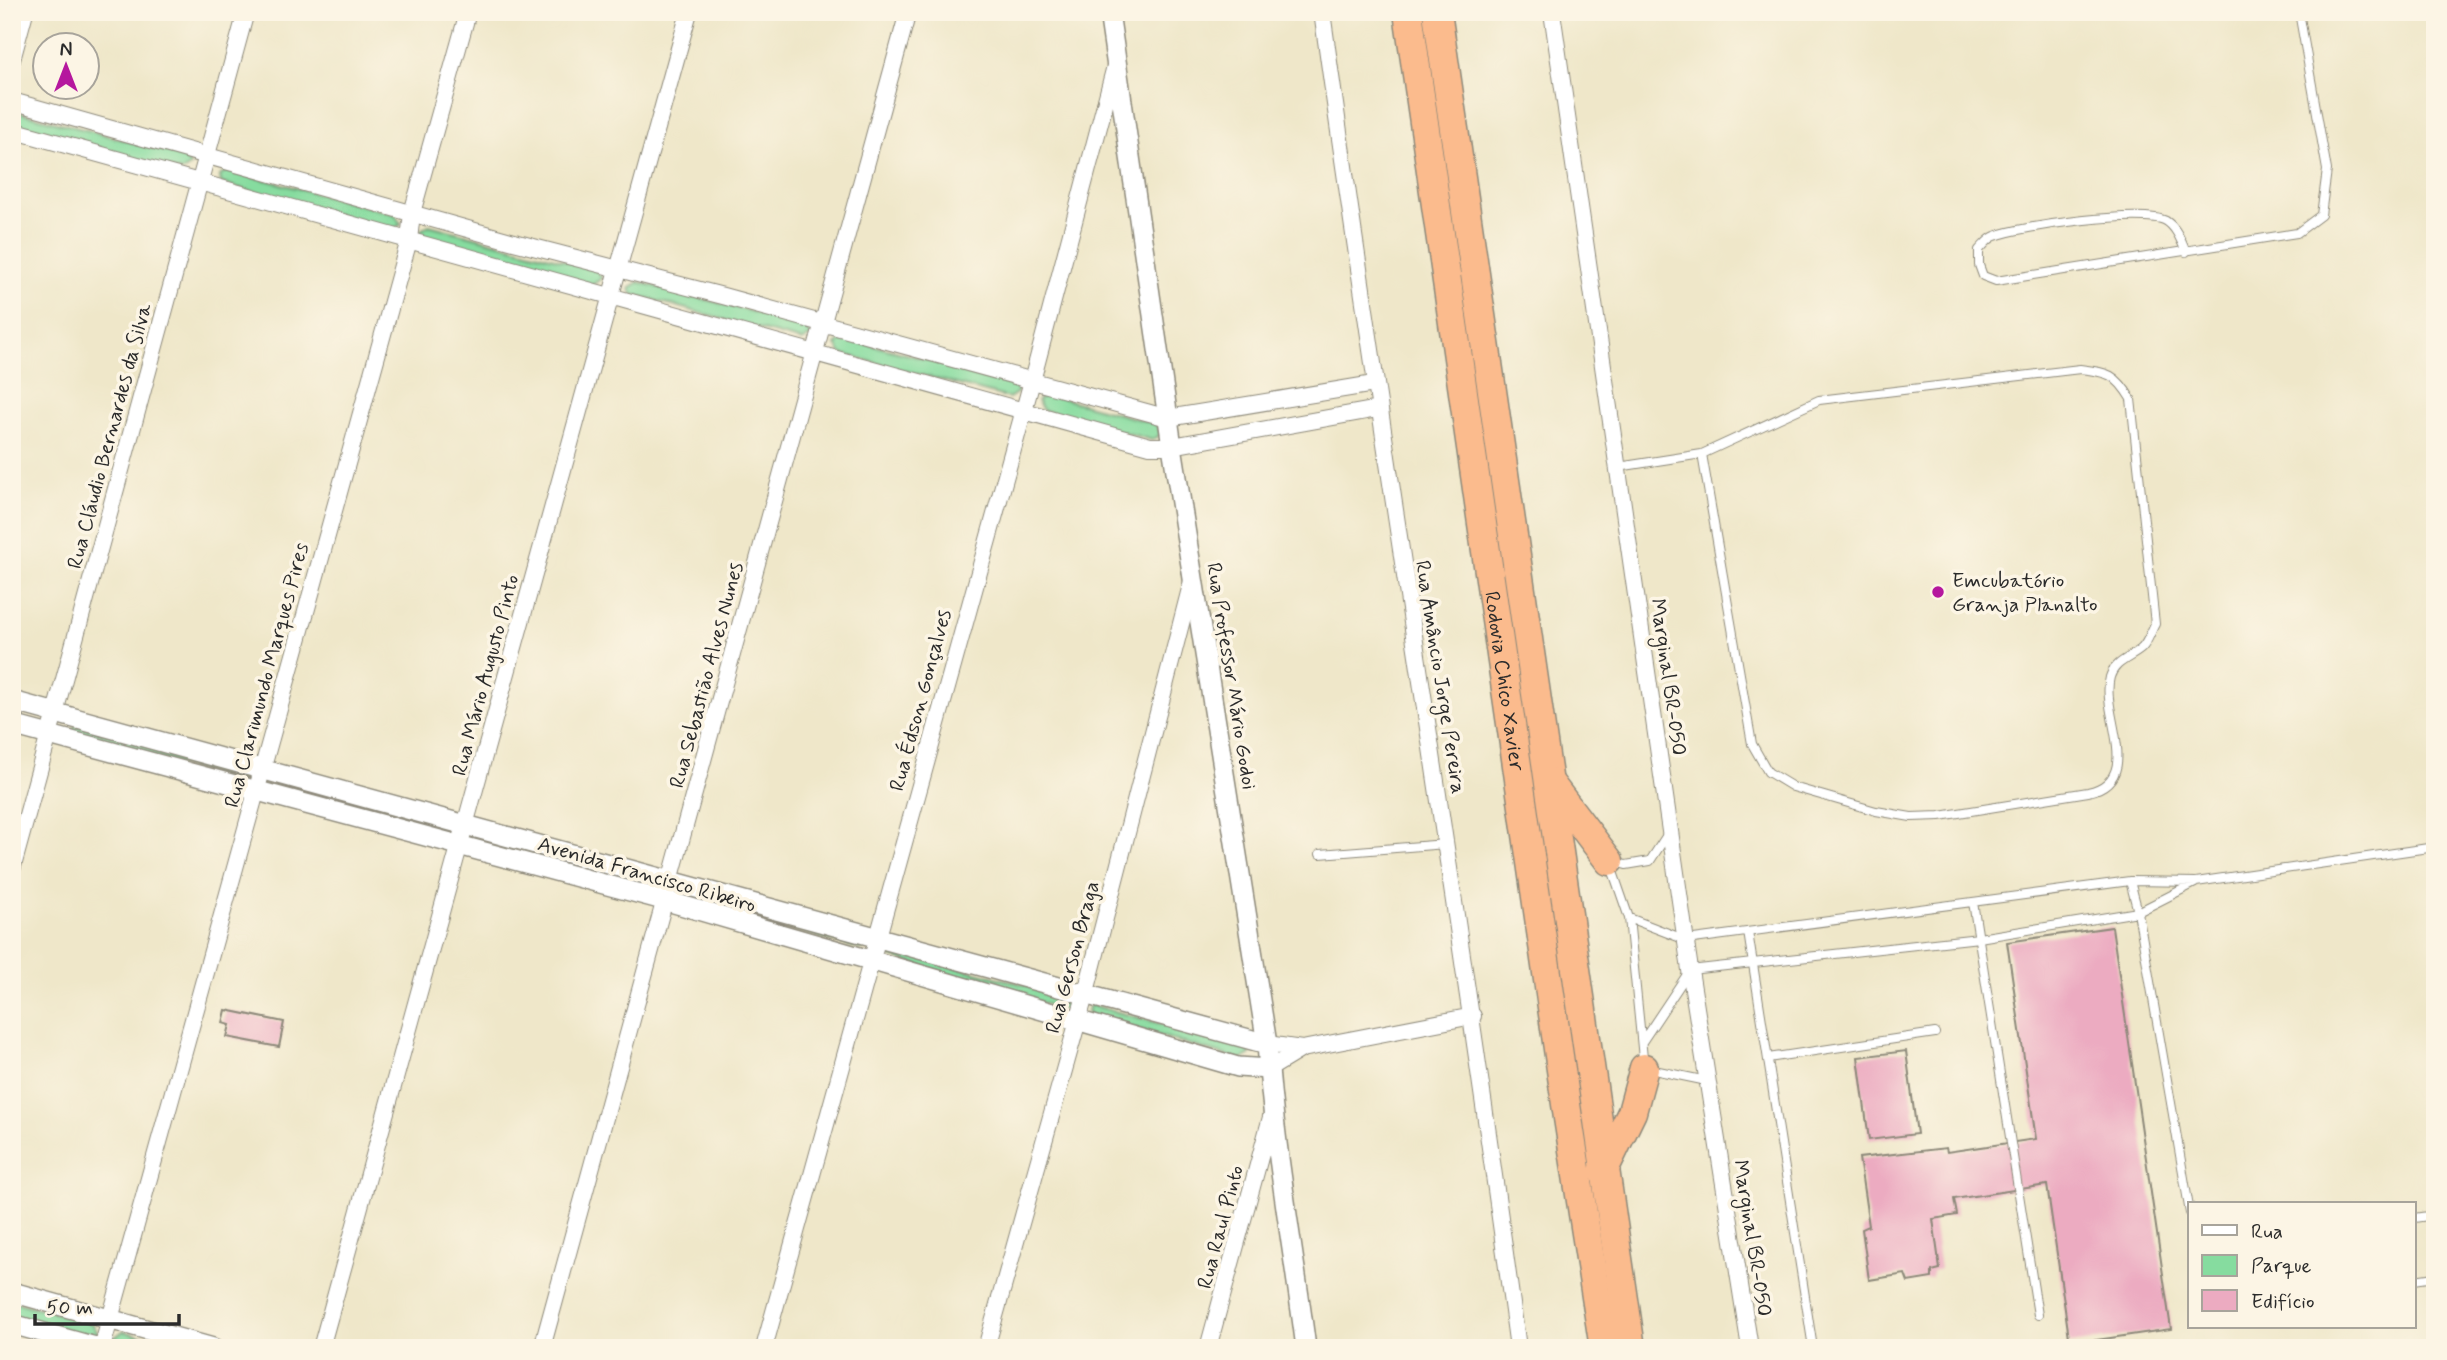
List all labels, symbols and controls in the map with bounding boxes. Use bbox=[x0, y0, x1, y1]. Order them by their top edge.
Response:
north arrow bbox=[32, 32, 102, 102]
text: N bbox=[60, 38, 72, 63]
street label: Rua Cláudio Bernardes da Silva bbox=[61, 300, 159, 572]
street label: Rua Clarimundo Marques Pires bbox=[218, 540, 316, 811]
street label: Rua Amâncio Jorge Pereira bbox=[1407, 558, 1472, 796]
street label: Rua Sebastião Alves Nunes bbox=[663, 559, 751, 791]
street label: Rua Professor Mário Godoi bbox=[1199, 560, 1263, 792]
place label: Emcubatório Granja Planalto bbox=[1952, 567, 2097, 619]
street label: Rua Mário Augusto Pinto bbox=[446, 572, 526, 779]
marker: Emcubatório Granja Planalto bbox=[1930, 584, 1946, 600]
street label: Rodovia Chico Xavier bbox=[1477, 589, 1531, 773]
street label: Marginal BR-050 bbox=[1642, 597, 1693, 758]
street label: Rua Édson Gonçalves bbox=[883, 606, 959, 794]
street label: Avenida Francisco Ribeiro bbox=[534, 830, 759, 920]
street label: Rua Gerson Braga bbox=[1039, 878, 1107, 1037]
street label: Marginal BR-050 bbox=[1725, 1158, 1778, 1319]
street label: Rua Raul Pinto bbox=[1191, 1162, 1251, 1292]
legend bbox=[2188, 1202, 2416, 1328]
text: Rua bbox=[2251, 1218, 2283, 1246]
text: Parque bbox=[2251, 1252, 2312, 1280]
scale bar bbox=[35, 1283, 178, 1327]
text: Edifício bbox=[2251, 1288, 2315, 1316]
text: 50 m bbox=[46, 1294, 93, 1322]

